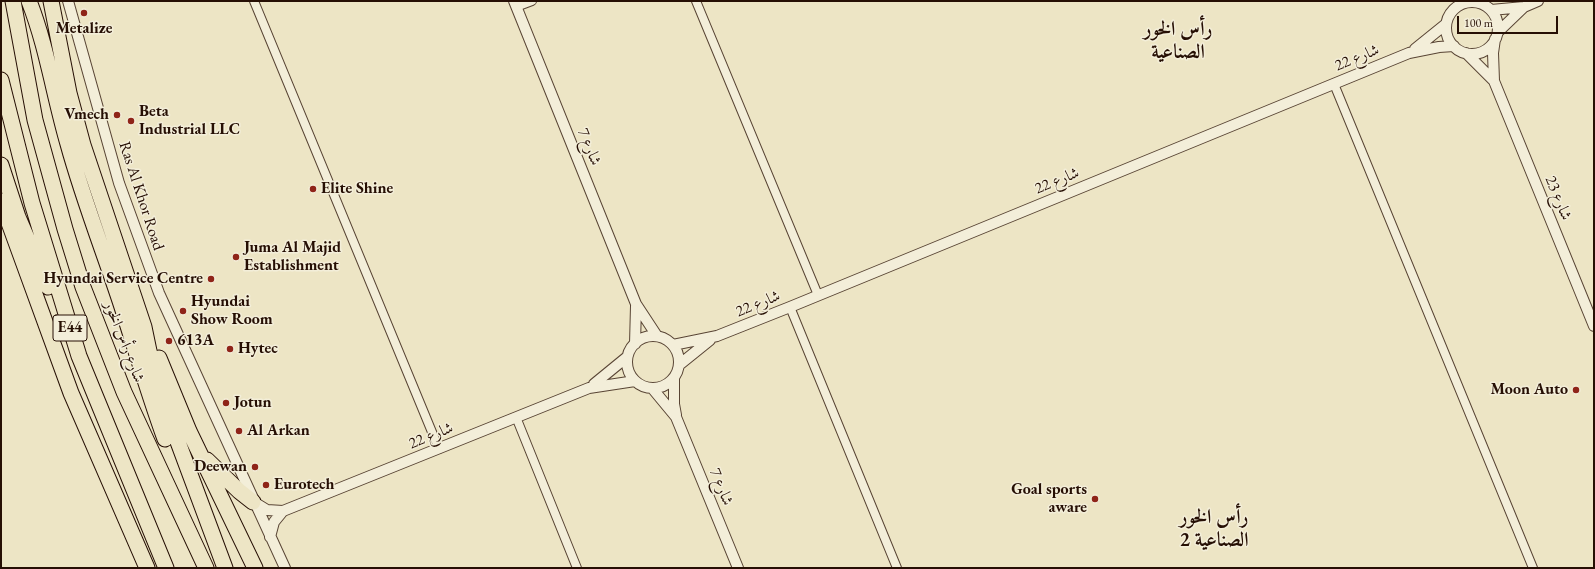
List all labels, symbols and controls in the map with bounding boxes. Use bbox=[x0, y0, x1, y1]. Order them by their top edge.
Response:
marker: Metalize bbox=[79, 8, 89, 18]
scale bar bbox=[1459, 8, 1560, 34]
text: 100 m bbox=[1464, 15, 1493, 31]
district label: رأس الخور الصناعية bbox=[1143, 18, 1213, 65]
place label: Metalize bbox=[56, 19, 112, 39]
street label: شارع 22 bbox=[1332, 40, 1382, 76]
place label: Beta Industrial LLC bbox=[139, 102, 240, 140]
place label: Vmech bbox=[64, 105, 109, 125]
marker: Vmech bbox=[112, 110, 122, 120]
marker: Beta Industrial LLC bbox=[126, 116, 136, 126]
street label: شارع 7 bbox=[573, 125, 605, 169]
street label: Ras Al Khor Road bbox=[114, 139, 168, 253]
street label: شارع 22 bbox=[1032, 163, 1082, 199]
street label: شارع 23 bbox=[1540, 173, 1576, 223]
place label: Elite Shine bbox=[321, 179, 393, 199]
marker: Elite Shine bbox=[308, 184, 318, 194]
place label: Juma Al Majid Establishment bbox=[244, 238, 341, 276]
marker: Juma Al Majid Establishment bbox=[231, 252, 241, 262]
place label: Hyundai Service Centre bbox=[44, 269, 203, 289]
marker: Hyundai Service Centre bbox=[206, 274, 216, 284]
street label: شارع 22 bbox=[733, 286, 783, 322]
place label: Hyundai Show Room bbox=[191, 292, 273, 330]
street label: شارع رأس الخور bbox=[100, 299, 148, 385]
marker: Hyundai Show Room bbox=[178, 306, 188, 316]
road number: E44 bbox=[53, 315, 87, 341]
place label: 613A bbox=[177, 331, 214, 351]
marker: 613A bbox=[164, 336, 174, 346]
place label: Hytec bbox=[238, 339, 278, 359]
marker: Hytec bbox=[225, 344, 235, 354]
place label: Moon Auto bbox=[1491, 380, 1568, 400]
marker: Moon Auto bbox=[1571, 385, 1581, 395]
place label: Jotun bbox=[234, 393, 272, 413]
marker: Jotun bbox=[221, 398, 231, 408]
street label: شارع 22 bbox=[406, 418, 456, 454]
place label: Al Arkan bbox=[247, 421, 310, 441]
marker: Al Arkan bbox=[234, 426, 244, 436]
place label: Deewan bbox=[194, 457, 247, 477]
marker: Deewan bbox=[250, 462, 260, 472]
street label: شارع 7 bbox=[705, 465, 737, 509]
place label: Eurotech bbox=[274, 475, 334, 495]
marker: Eurotech bbox=[261, 480, 271, 490]
place label: Goal sports aware bbox=[1011, 480, 1087, 518]
marker: Goal sports aware bbox=[1090, 494, 1100, 504]
district label: رأس الخور الصناعية 2 bbox=[1179, 506, 1249, 553]

